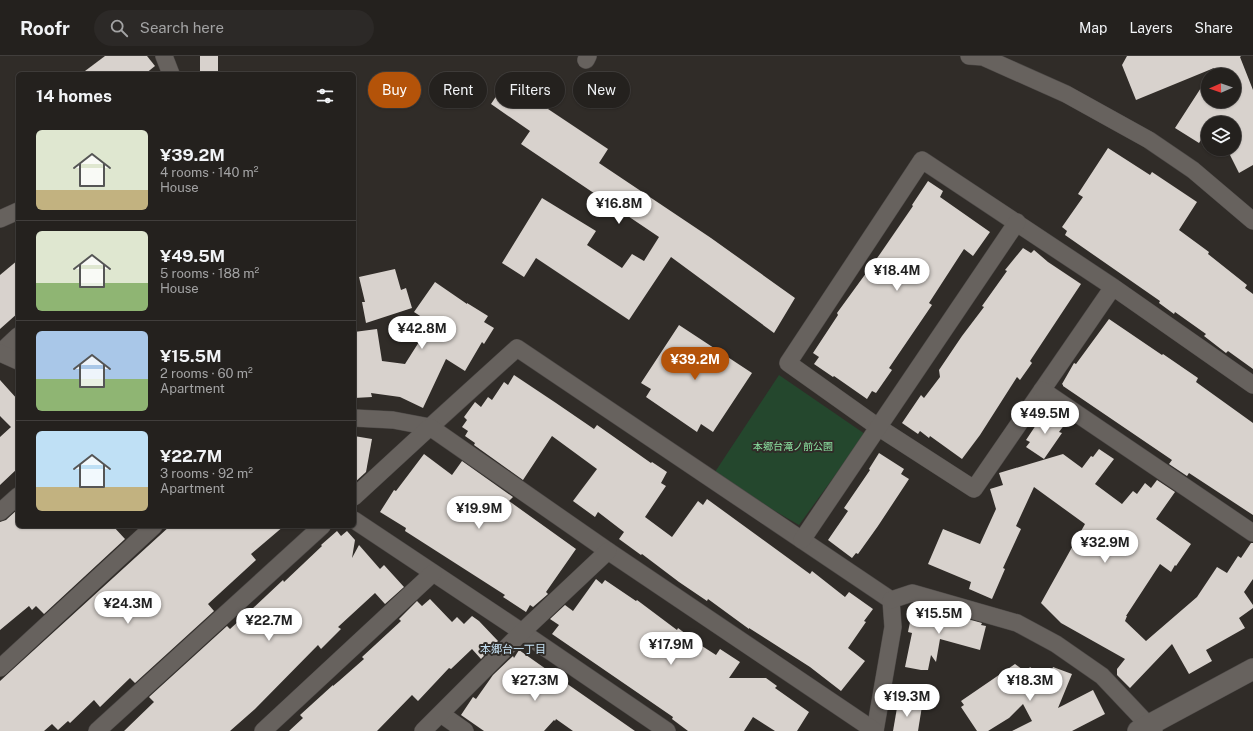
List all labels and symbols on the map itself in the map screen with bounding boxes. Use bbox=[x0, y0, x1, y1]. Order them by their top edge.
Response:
north arrow bbox=[1201, 68, 1241, 108]
pin: ¥16.8M bbox=[586, 191, 652, 225]
pin: ¥18.4M bbox=[864, 258, 930, 292]
pin: ¥42.8M bbox=[389, 316, 455, 350]
pin: ¥39.2M bbox=[662, 347, 728, 381]
pin: ¥49.5M bbox=[1012, 401, 1078, 435]
park label: 本郷台滝ノ前公園 bbox=[753, 440, 833, 452]
pin: ¥19.9M bbox=[446, 496, 512, 530]
pin: ¥32.9M bbox=[1072, 530, 1138, 564]
pin: ¥24.3M bbox=[95, 591, 161, 625]
pin: ¥15.5M bbox=[906, 601, 972, 635]
pin: ¥22.7M bbox=[236, 608, 302, 642]
pin: ¥17.9M bbox=[638, 632, 704, 666]
district label: 本郷台一丁目 bbox=[480, 643, 546, 655]
pin: ¥27.3M bbox=[502, 668, 568, 702]
pin: ¥18.3M bbox=[997, 668, 1063, 702]
pin: ¥19.3M bbox=[874, 684, 940, 718]

